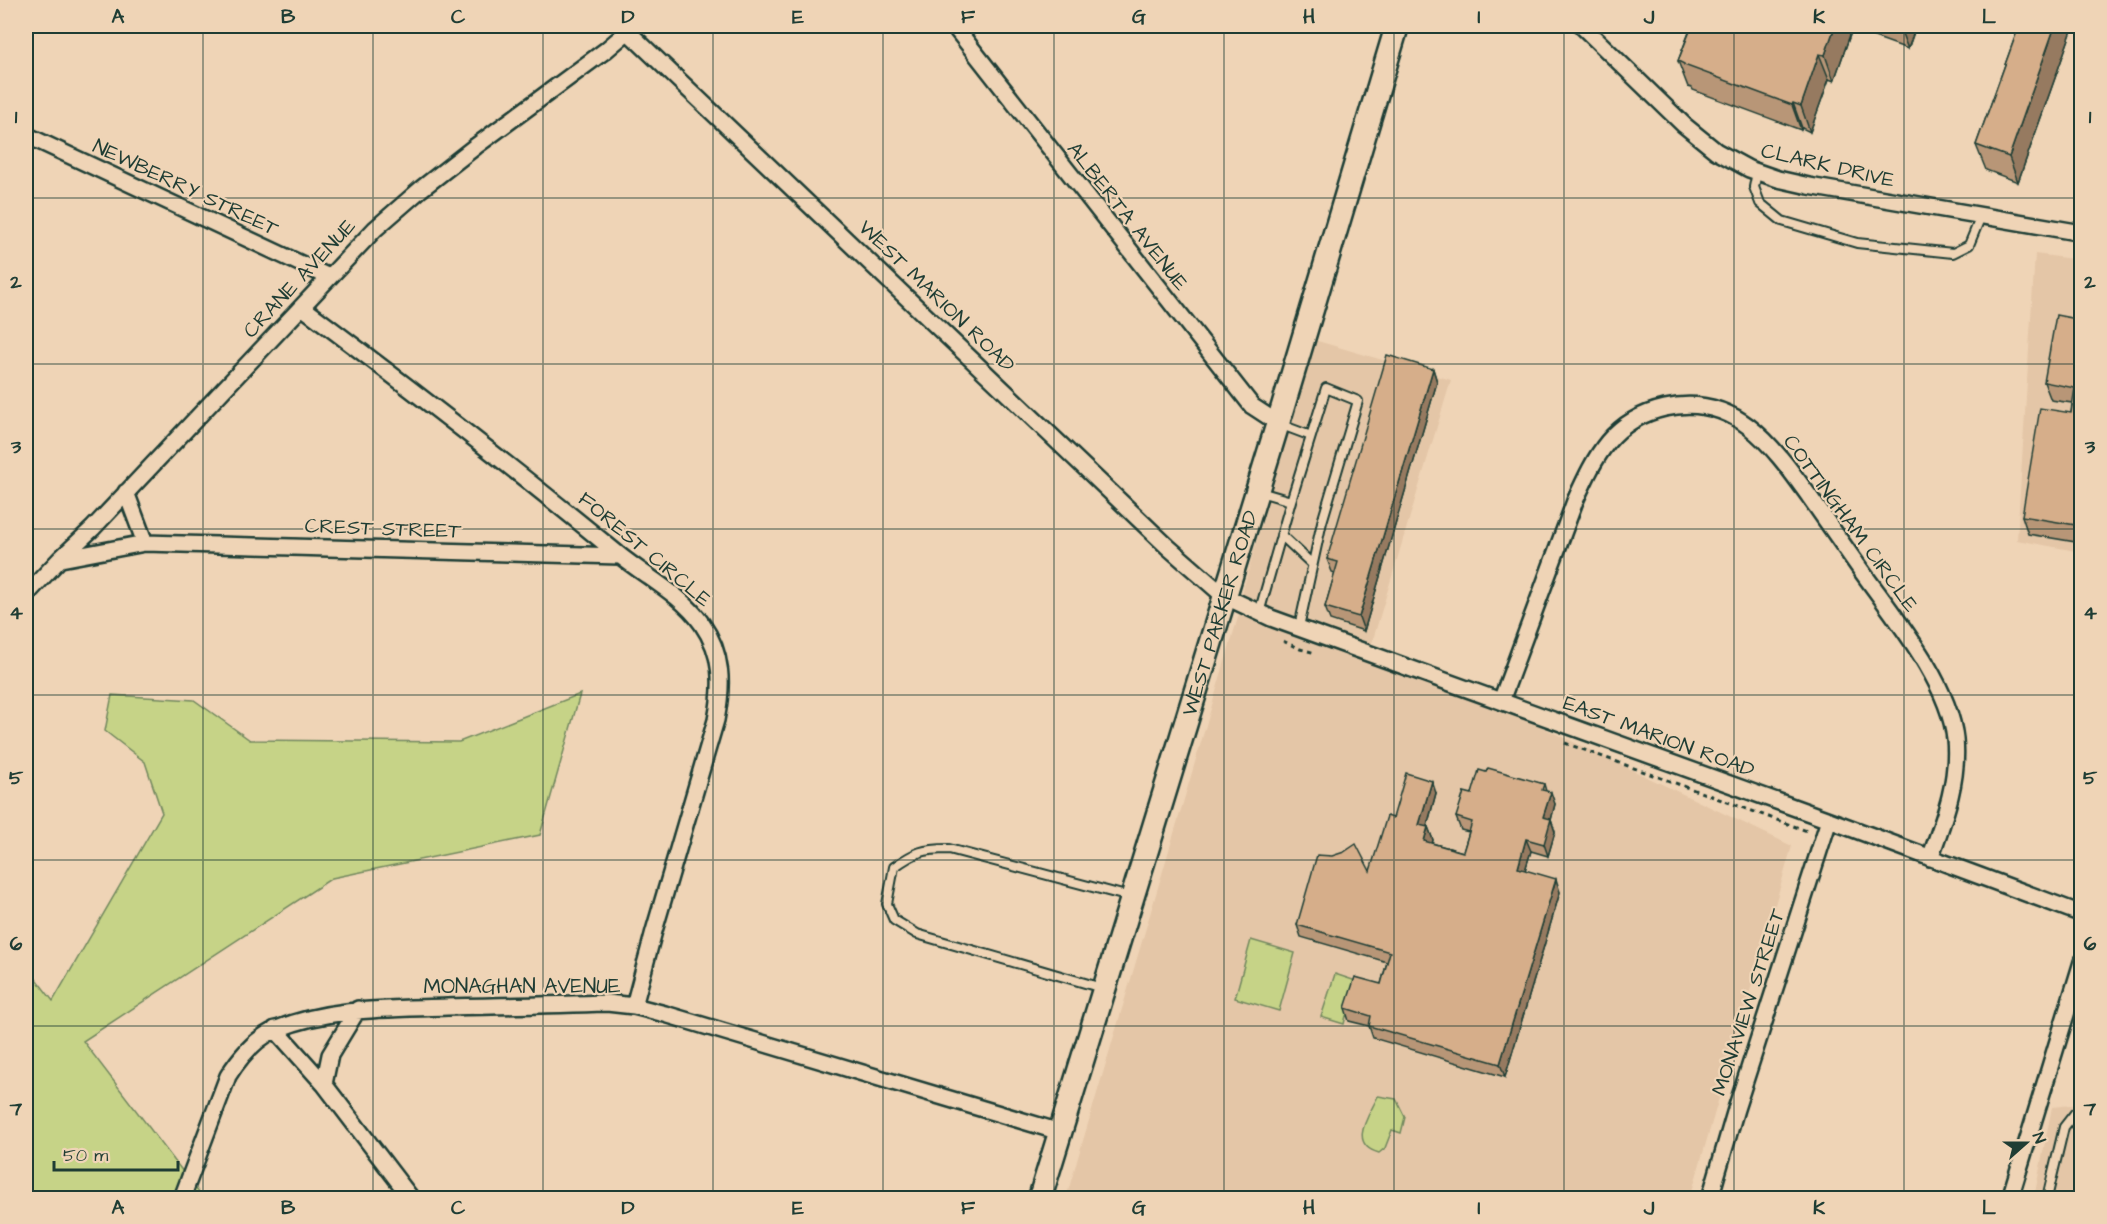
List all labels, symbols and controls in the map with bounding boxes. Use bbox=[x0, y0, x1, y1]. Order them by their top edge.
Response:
text: A bbox=[112, 3, 125, 31]
text: B bbox=[281, 3, 296, 31]
text: C bbox=[451, 3, 466, 31]
text: D bbox=[622, 3, 635, 31]
text: E bbox=[792, 3, 804, 31]
text: F bbox=[961, 3, 976, 31]
text: G bbox=[1132, 3, 1146, 31]
text: H bbox=[1303, 3, 1315, 31]
text: I bbox=[1477, 3, 1481, 31]
text: J bbox=[1643, 3, 1655, 31]
text: K bbox=[1813, 3, 1826, 31]
text: L bbox=[1982, 3, 1996, 31]
text: 1 bbox=[15, 103, 18, 131]
text: 1 bbox=[2089, 103, 2092, 131]
street label: NEWBERRY STREET bbox=[88, 132, 284, 244]
street label: ALBERTA AVENUE bbox=[1060, 136, 1195, 297]
street label: CLARK DRIVE bbox=[1758, 136, 1898, 195]
street label: CRANE AVENUE bbox=[236, 212, 363, 344]
street label: WEST MARION ROAD bbox=[852, 214, 1022, 379]
text: 2 bbox=[9, 268, 22, 296]
text: 2 bbox=[2083, 268, 2096, 296]
street label: COTTINGHAM CIRCLE bbox=[1776, 429, 1925, 618]
text: 3 bbox=[10, 433, 22, 461]
text: 3 bbox=[2084, 433, 2096, 461]
street label: FOREST CIRCLE bbox=[572, 485, 718, 614]
street label: WEST PARKER ROAD bbox=[1175, 506, 1265, 720]
street label: CREST STREET bbox=[304, 511, 463, 546]
text: 4 bbox=[9, 599, 23, 627]
text: 4 bbox=[2083, 599, 2097, 627]
street label: EAST MARION ROAD bbox=[1559, 688, 1759, 785]
text: 5 bbox=[9, 764, 24, 792]
text: 5 bbox=[2083, 764, 2098, 792]
street label: MONAVIEW STREET bbox=[1705, 904, 1793, 1099]
text: 6 bbox=[10, 930, 23, 958]
text: 6 bbox=[2084, 930, 2097, 958]
street label: MONAGHAN AVENUE bbox=[424, 972, 621, 1001]
text: 7 bbox=[9, 1095, 23, 1123]
text: 7 bbox=[2083, 1095, 2097, 1123]
north arrow bbox=[1996, 1113, 2056, 1173]
text: N bbox=[2027, 1129, 2051, 1147]
scale bar bbox=[54, 1134, 178, 1172]
text: 50 m bbox=[63, 1143, 108, 1168]
text: A bbox=[112, 1194, 125, 1222]
text: B bbox=[281, 1194, 296, 1222]
text: C bbox=[451, 1194, 466, 1222]
text: D bbox=[622, 1194, 635, 1222]
text: E bbox=[792, 1194, 804, 1222]
text: F bbox=[961, 1194, 976, 1222]
text: G bbox=[1132, 1194, 1146, 1222]
text: H bbox=[1303, 1194, 1315, 1222]
text: I bbox=[1477, 1194, 1481, 1222]
text: J bbox=[1643, 1194, 1655, 1222]
text: K bbox=[1813, 1194, 1826, 1222]
text: L bbox=[1982, 1194, 1996, 1222]

